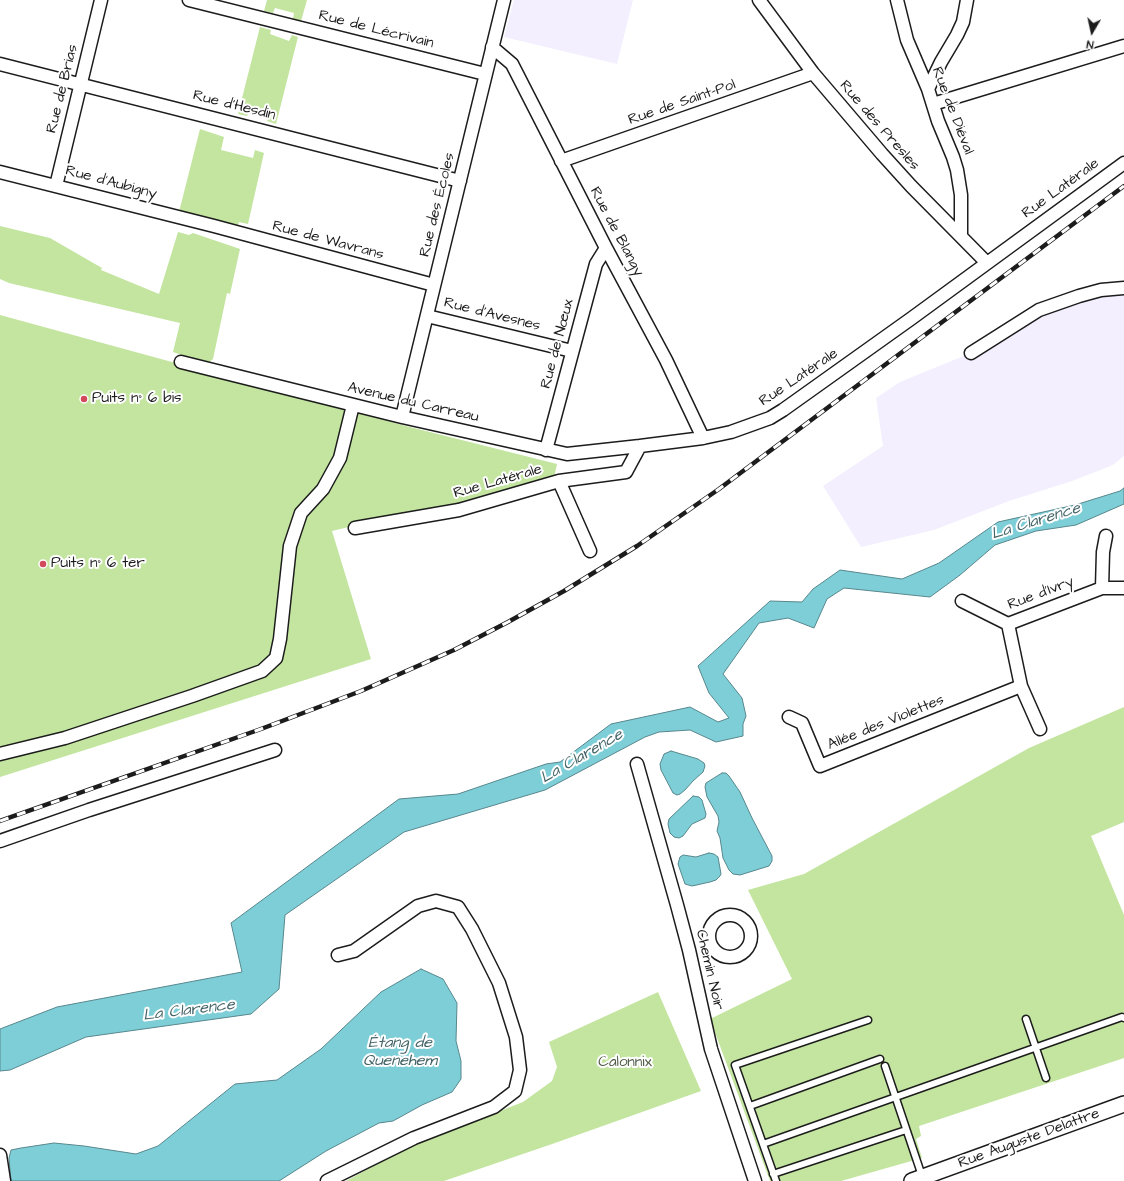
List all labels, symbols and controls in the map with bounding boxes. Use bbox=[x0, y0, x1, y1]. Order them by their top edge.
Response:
street label: Rue de Lécrivain bbox=[317, 7, 435, 53]
north arrow bbox=[1072, 12, 1112, 52]
text: N bbox=[1085, 36, 1095, 52]
street label: Rue de Brias bbox=[43, 43, 83, 135]
street label: Rue de Diéval bbox=[927, 65, 977, 157]
street label: Rue de Saint-Pol bbox=[626, 76, 738, 130]
street label: Rue des Presles bbox=[835, 77, 923, 175]
street label: Rue d'Hesdin bbox=[191, 87, 277, 125]
street label: Rue des Écoles bbox=[416, 151, 460, 259]
street label: Rue Latérale bbox=[1019, 155, 1103, 223]
street label: Rue d'Aubigny bbox=[63, 162, 159, 204]
street label: Rue de Blangy bbox=[585, 184, 647, 280]
street label: Rue de Wavrans bbox=[270, 217, 386, 265]
street label: Rue d'Avesnes bbox=[442, 294, 542, 336]
street label: Rue de Nœux bbox=[537, 297, 579, 391]
street label: Rue Latérale bbox=[756, 345, 842, 411]
street label: Avenue du Carreau bbox=[346, 379, 480, 427]
place label: Puits n° 6 bis bbox=[92, 390, 181, 408]
marker: Puits n° 6 bis bbox=[79, 394, 89, 404]
street label: Rue Latérale bbox=[452, 461, 544, 503]
water label: La Clarence bbox=[989, 499, 1083, 545]
place label: Puits n° 6 ter bbox=[51, 555, 145, 573]
marker: Puits n° 6 ter bbox=[38, 559, 48, 569]
street label: Rue d'Ivry bbox=[1006, 573, 1076, 615]
street label: Allée des Violettes bbox=[825, 691, 947, 755]
water label: La Clarence bbox=[537, 726, 627, 788]
street label: Chemin Noir bbox=[691, 928, 727, 1012]
water label: La Clarence bbox=[142, 996, 236, 1026]
water label: Étang de Quenehem bbox=[363, 1034, 437, 1072]
park label: Calonnix bbox=[598, 1054, 652, 1072]
street label: Rue Auguste Delattre bbox=[956, 1105, 1102, 1173]

